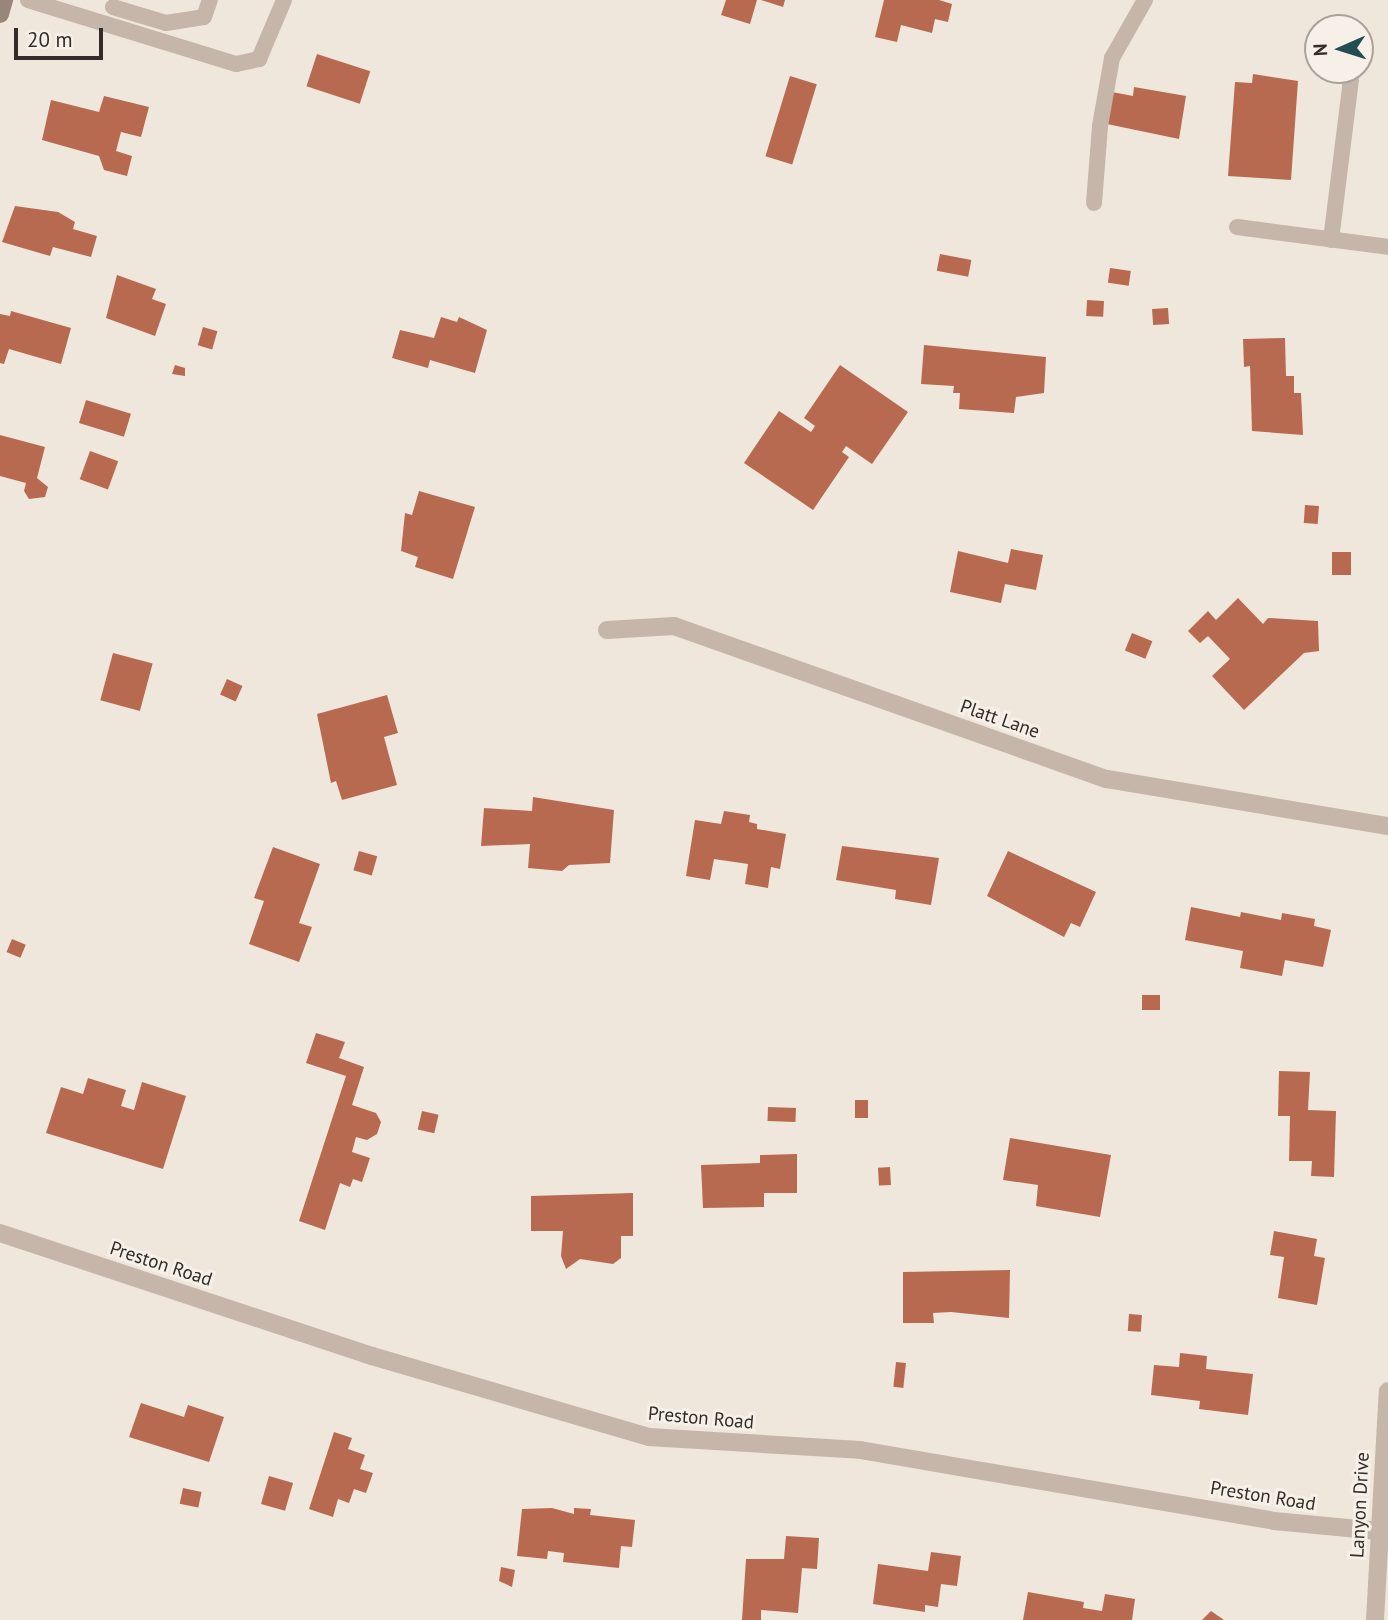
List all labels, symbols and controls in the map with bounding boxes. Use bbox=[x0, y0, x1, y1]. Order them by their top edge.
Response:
scale bar bbox=[18, 14, 107, 58]
north arrow bbox=[1304, 14, 1374, 84]
text: 20 m bbox=[27, 26, 73, 53]
text: N bbox=[1308, 43, 1332, 57]
street label: Platt Lane bbox=[957, 695, 1043, 743]
street label: Preston Road bbox=[107, 1237, 215, 1291]
street label: Preston Road bbox=[647, 1402, 755, 1434]
street label: Lanyon Drive bbox=[1346, 1451, 1374, 1559]
street label: Preston Road bbox=[1209, 1476, 1317, 1516]

